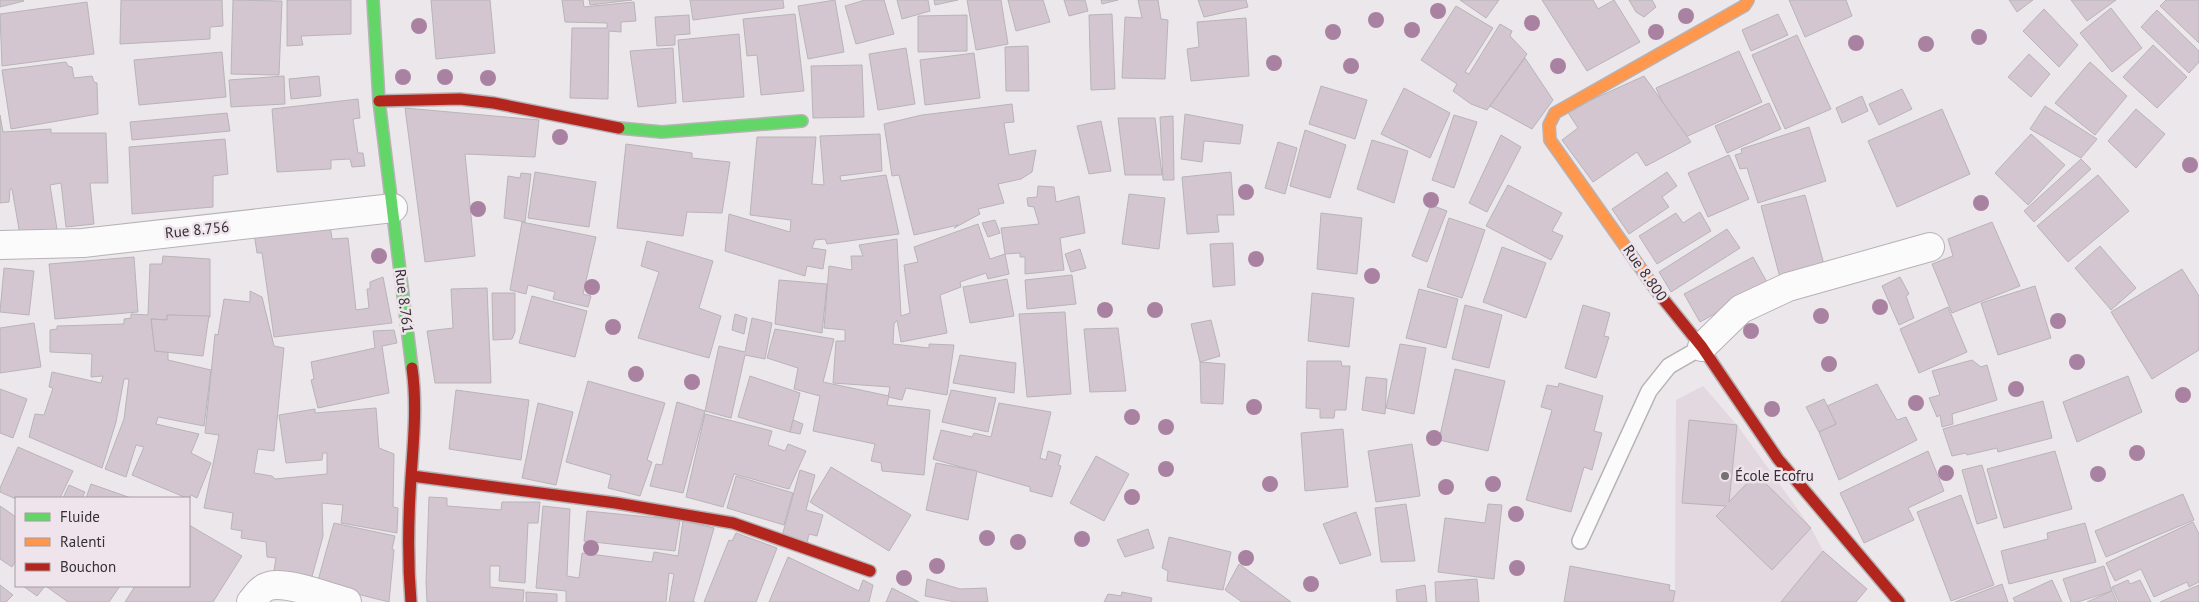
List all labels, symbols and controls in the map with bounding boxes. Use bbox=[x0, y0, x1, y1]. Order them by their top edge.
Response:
street label: Rue 8.756 bbox=[164, 217, 230, 242]
street label: Rue 8.800 bbox=[1619, 241, 1672, 305]
street label: Rue 8.761 bbox=[391, 268, 418, 334]
place label: École Ecofru bbox=[1735, 466, 1814, 485]
marker: École Ecofru bbox=[1719, 470, 1731, 482]
legend bbox=[15, 497, 190, 587]
text: Fluide bbox=[60, 507, 100, 526]
text: Ralenti bbox=[60, 532, 106, 551]
text: Bouchon bbox=[60, 557, 116, 576]

